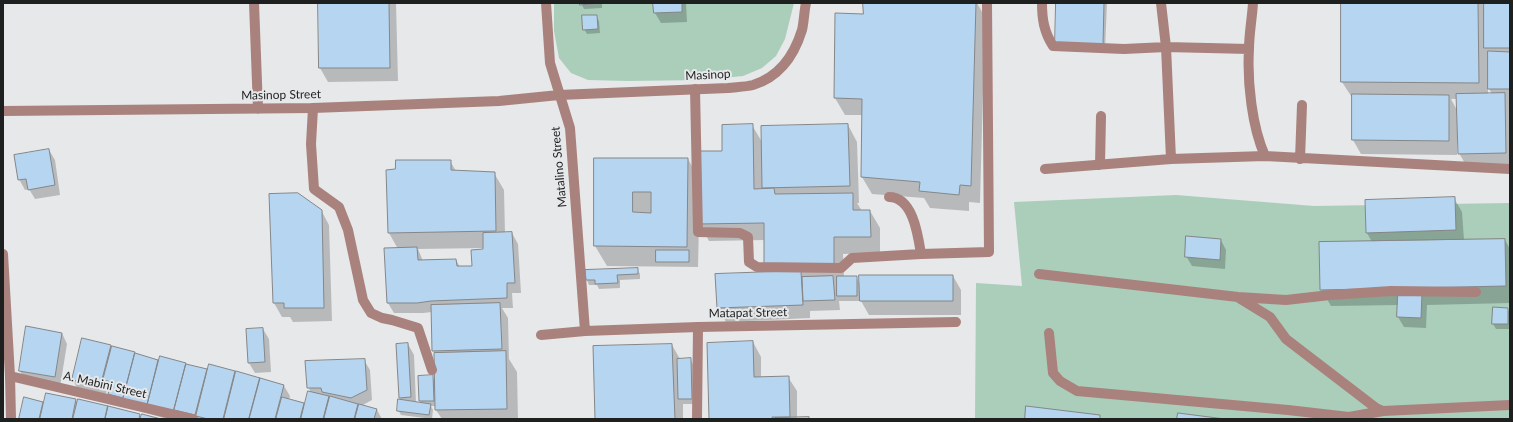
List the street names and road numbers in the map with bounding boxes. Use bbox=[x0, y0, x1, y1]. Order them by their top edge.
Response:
street label: Masinop bbox=[685, 67, 731, 83]
street label: Masinop Street bbox=[241, 87, 321, 103]
street label: Matalino Street bbox=[548, 126, 570, 208]
street label: Matapat Street bbox=[709, 305, 787, 321]
street label: A. Mabini Street bbox=[62, 368, 148, 402]

